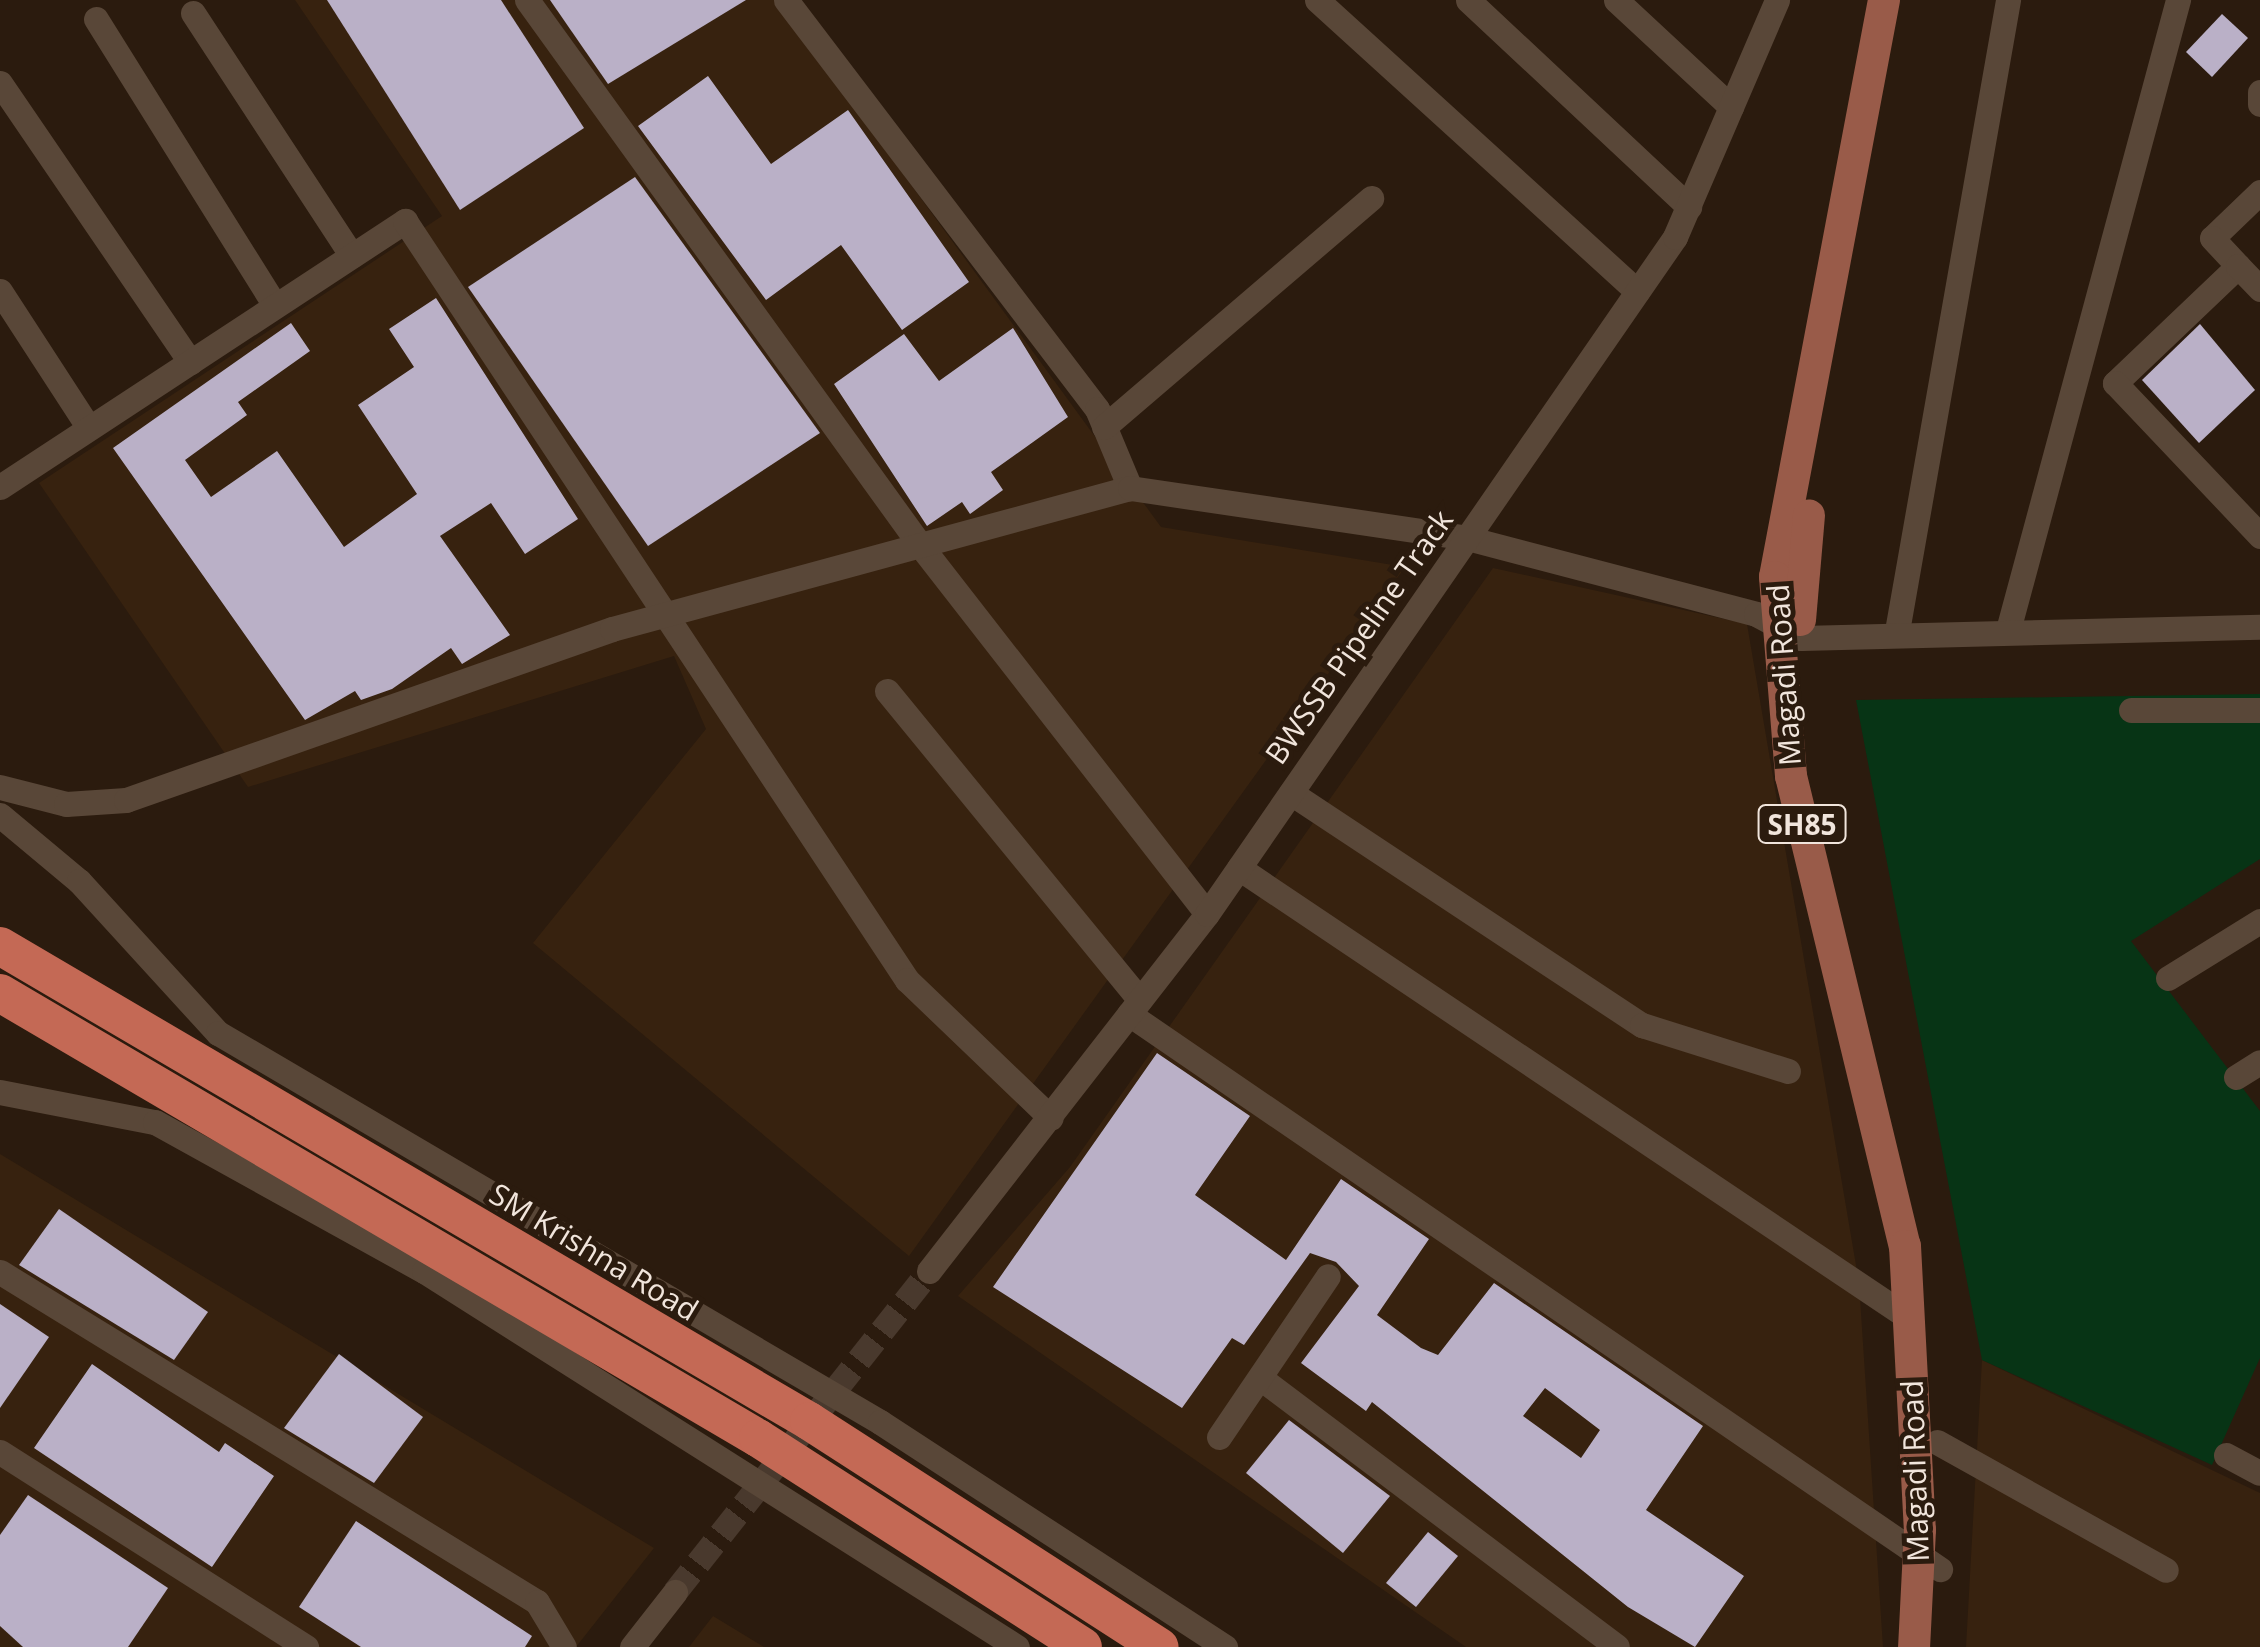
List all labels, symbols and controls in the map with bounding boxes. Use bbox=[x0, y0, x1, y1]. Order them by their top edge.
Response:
street label: BWSSB Pipeline Track bbox=[1258, 503, 1460, 771]
street label: Magadi Road bbox=[1760, 583, 1808, 767]
road number: SH85 bbox=[1757, 801, 1847, 847]
street label: SM Krishna Road bbox=[483, 1176, 705, 1328]
street label: Magadi Road bbox=[1894, 1379, 1936, 1563]

